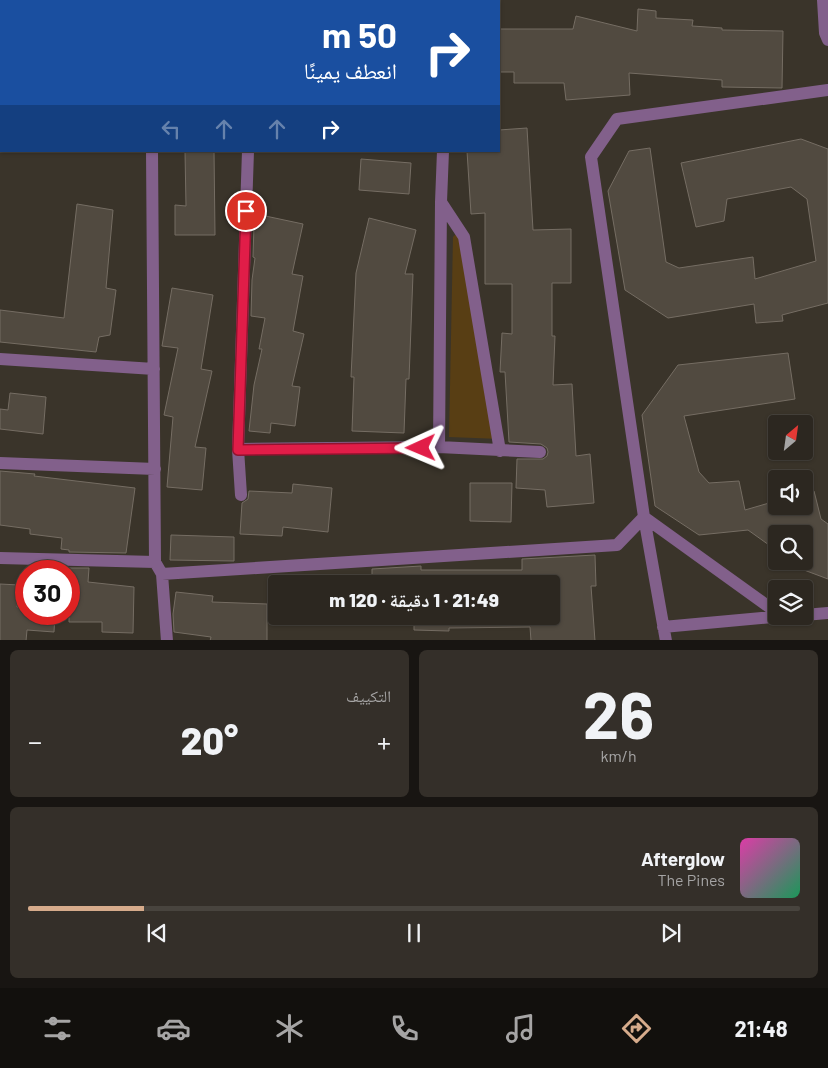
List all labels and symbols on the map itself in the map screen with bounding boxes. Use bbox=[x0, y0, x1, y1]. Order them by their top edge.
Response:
pin bbox=[225, 190, 267, 232]
north arrow bbox=[768, 415, 812, 460]
position arrow bbox=[394, 421, 446, 473]
speed limit sign: 30 bbox=[15, 560, 80, 625]

